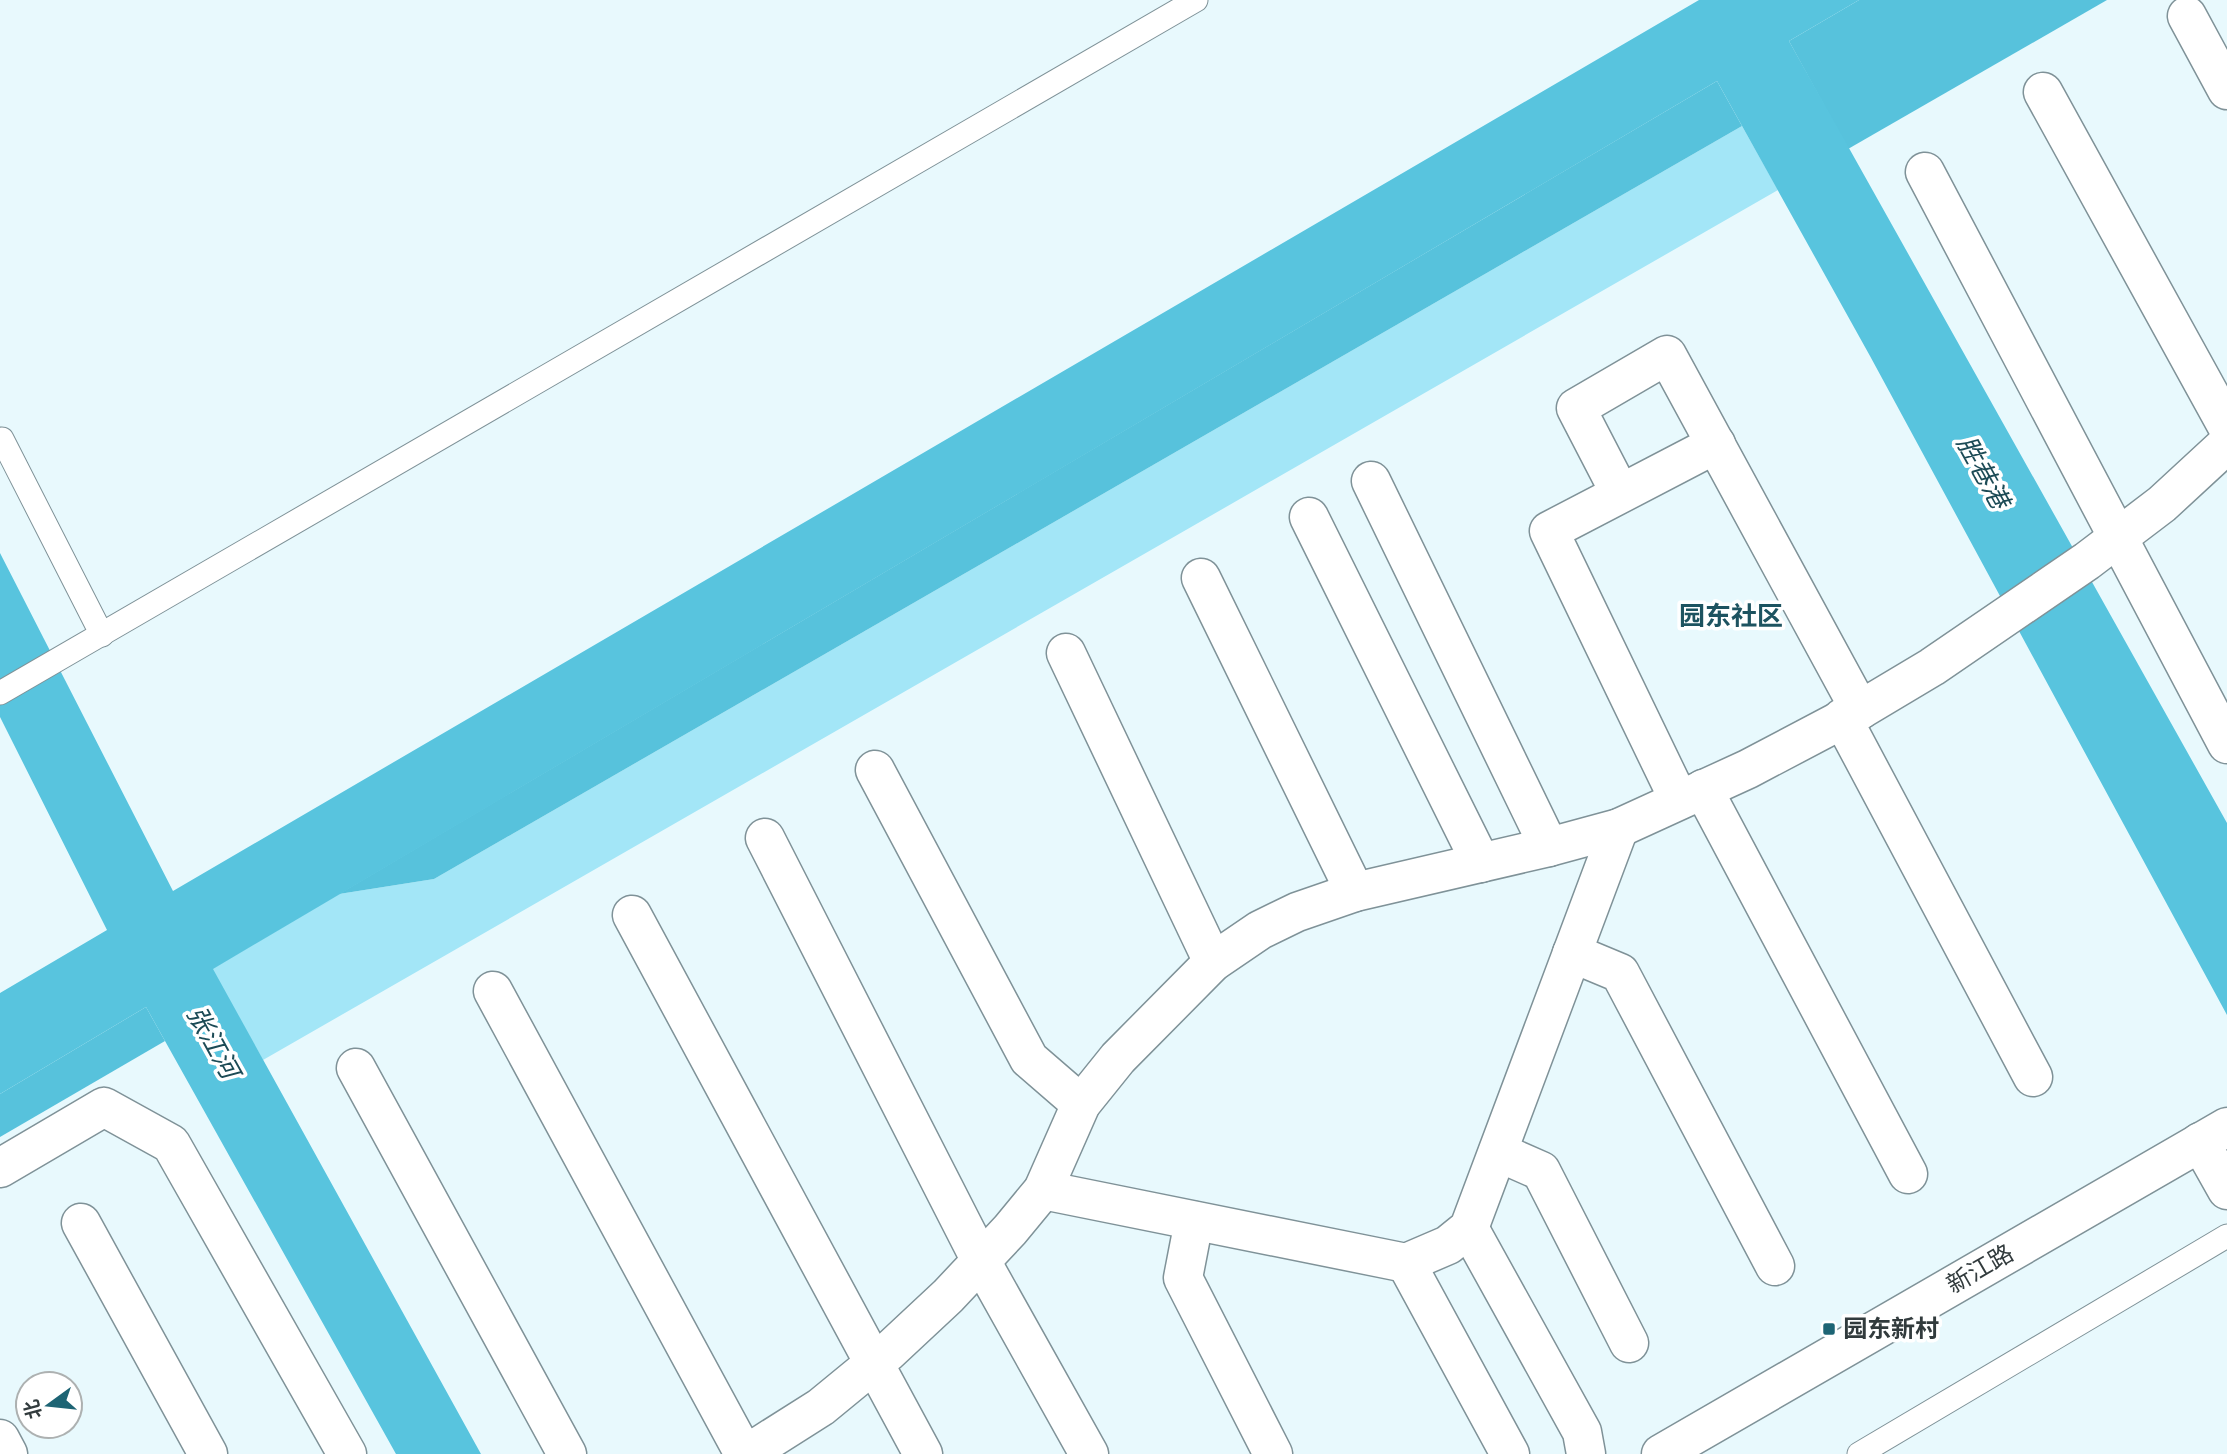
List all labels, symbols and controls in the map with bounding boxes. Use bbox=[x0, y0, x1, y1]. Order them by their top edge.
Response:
water label: 胜巷港 bbox=[1951, 431, 2017, 517]
district label: 园东社区 bbox=[1679, 601, 1783, 631]
water label: 张江河 bbox=[181, 1001, 247, 1088]
street label: 新江路 bbox=[1942, 1239, 2018, 1299]
place label: 园东新村 bbox=[1843, 1315, 1939, 1343]
marker: 园东新村 bbox=[1821, 1321, 1837, 1337]
north arrow bbox=[14, 1370, 84, 1440]
text: 北 bbox=[19, 1397, 46, 1421]

